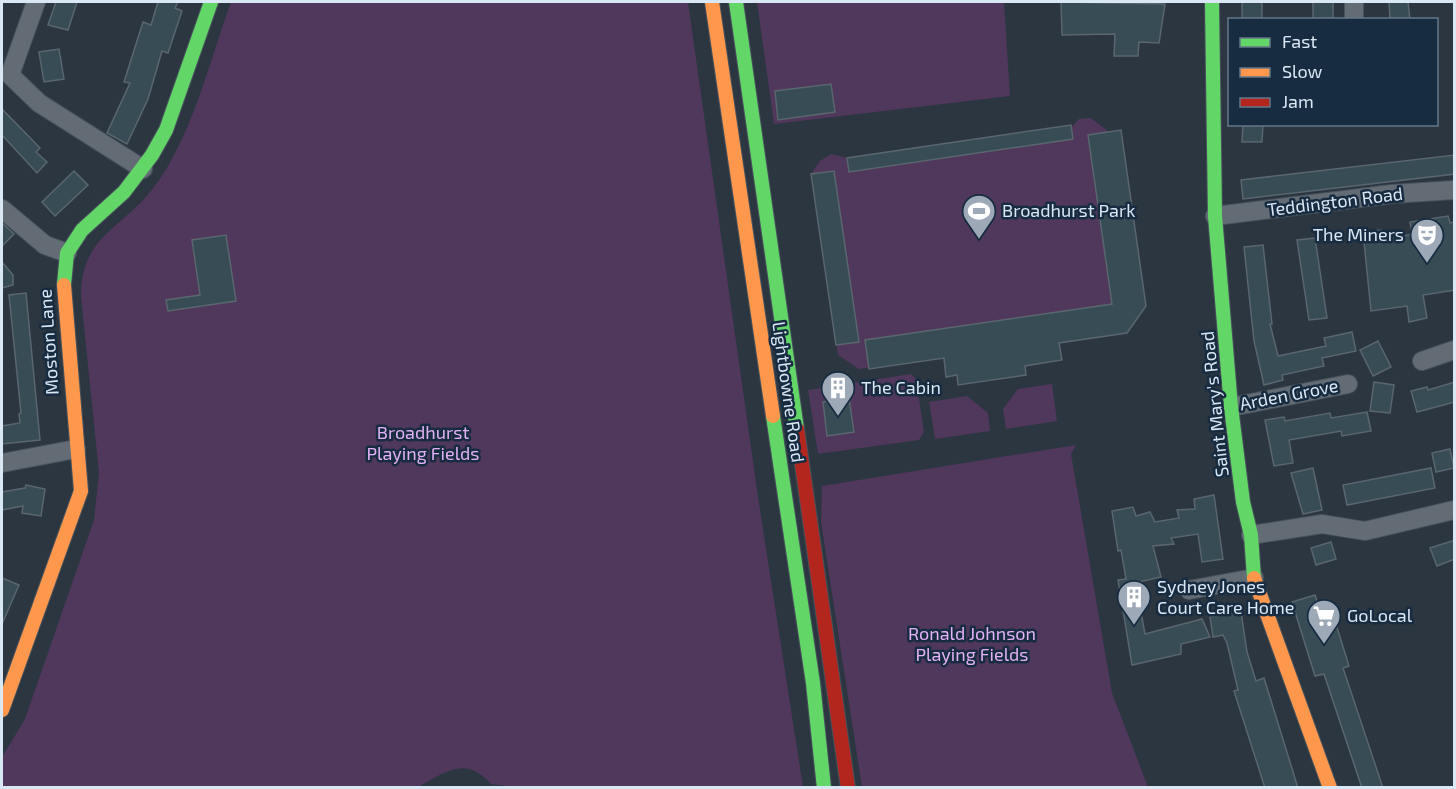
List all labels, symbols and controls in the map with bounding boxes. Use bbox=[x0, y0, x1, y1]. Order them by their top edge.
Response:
legend bbox=[1228, 18, 1438, 126]
text: Fast bbox=[1282, 30, 1317, 52]
text: Slow bbox=[1282, 60, 1323, 82]
text: Jam bbox=[1282, 90, 1314, 112]
street label: Teddington Road bbox=[1266, 182, 1404, 220]
sports icon: Broadhurst Park bbox=[961, 193, 997, 240]
place label: Broadhurst Park bbox=[1002, 199, 1135, 221]
theatre icon: The Miners bbox=[1409, 217, 1445, 264]
place label: The Miners bbox=[1313, 223, 1404, 245]
street label: Moston Lane bbox=[33, 288, 63, 396]
street label: Lightbowne Road bbox=[768, 320, 810, 464]
street label: Saint Mary's Road bbox=[1195, 330, 1233, 478]
building icon: The Cabin bbox=[820, 370, 856, 417]
street label: Arden Grove bbox=[1238, 374, 1340, 414]
place label: The Cabin bbox=[861, 376, 941, 398]
park label: Broadhurst Playing Fields bbox=[367, 421, 480, 464]
place label: Sydney Jones Court Care Home bbox=[1157, 575, 1294, 618]
building icon: Sydney Jones Court Care Home bbox=[1116, 579, 1152, 626]
supermarket icon: GoLocal bbox=[1306, 598, 1342, 645]
place label: GoLocal bbox=[1347, 604, 1413, 626]
park label: Ronald Johnson Playing Fields bbox=[908, 622, 1036, 665]

